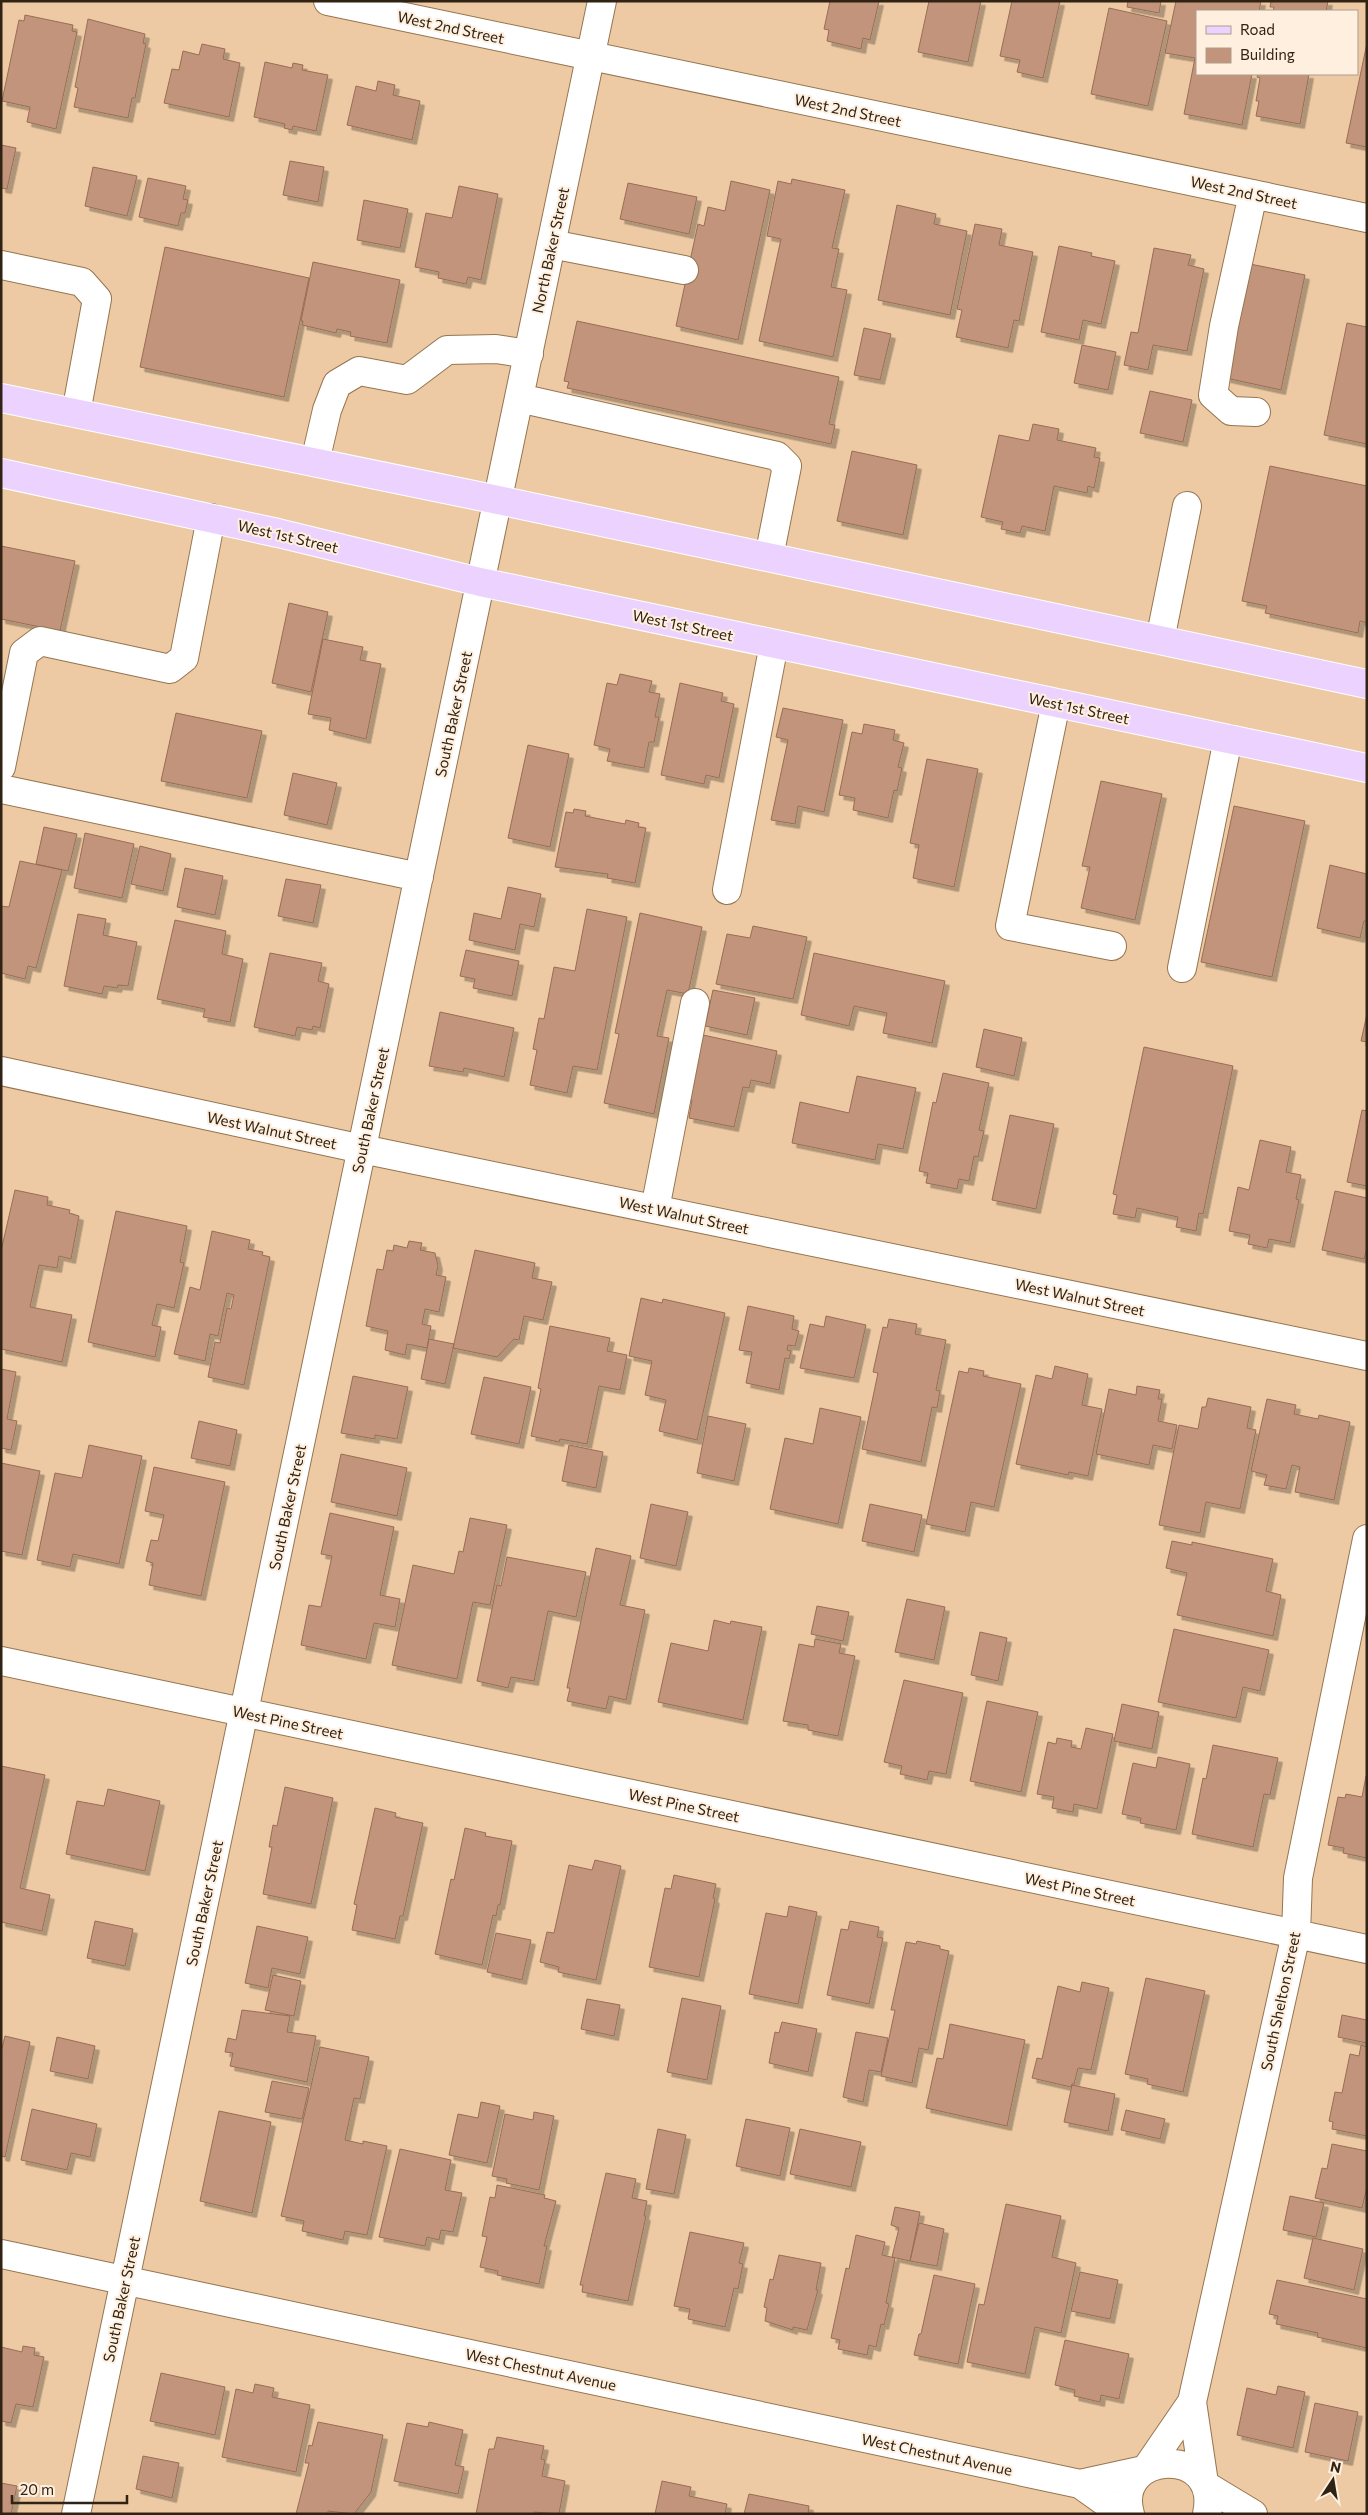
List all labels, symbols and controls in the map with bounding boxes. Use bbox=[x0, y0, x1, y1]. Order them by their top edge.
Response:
street label: West 2nd Street bbox=[396, 7, 506, 47]
legend bbox=[1196, 10, 1358, 75]
text: Road bbox=[1240, 20, 1275, 38]
text: Building bbox=[1240, 45, 1295, 63]
street label: West 2nd Street bbox=[793, 90, 903, 130]
street label: West 2nd Street bbox=[1189, 172, 1299, 212]
street label: North Baker Street bbox=[528, 185, 572, 315]
street label: West 1st Street bbox=[236, 516, 340, 556]
street label: West 1st Street bbox=[631, 606, 735, 644]
street label: South Baker Street bbox=[431, 649, 475, 779]
street label: West 1st Street bbox=[1027, 689, 1131, 727]
street label: South Baker Street bbox=[348, 1045, 392, 1175]
street label: West Walnut Street bbox=[205, 1107, 339, 1153]
street label: West Walnut Street bbox=[617, 1192, 751, 1238]
street label: West Walnut Street bbox=[1013, 1274, 1147, 1320]
street label: South Baker Street bbox=[265, 1442, 309, 1572]
street label: West Pine Street bbox=[231, 1701, 345, 1743]
street label: West Pine Street bbox=[627, 1784, 741, 1826]
street label: South Baker Street bbox=[182, 1838, 226, 1968]
street label: West Pine Street bbox=[1023, 1868, 1137, 1910]
street label: South Shelton Street bbox=[1256, 1930, 1304, 2072]
street label: South Baker Street bbox=[99, 2234, 143, 2364]
street label: West Chestnut Avenue bbox=[464, 2344, 618, 2394]
street label: West Chestnut Avenue bbox=[860, 2429, 1014, 2479]
north arrow bbox=[1308, 2455, 1358, 2505]
text: N bbox=[1329, 2457, 1343, 2476]
scale bar bbox=[12, 2472, 128, 2504]
text: 20 m bbox=[20, 2480, 54, 2498]

